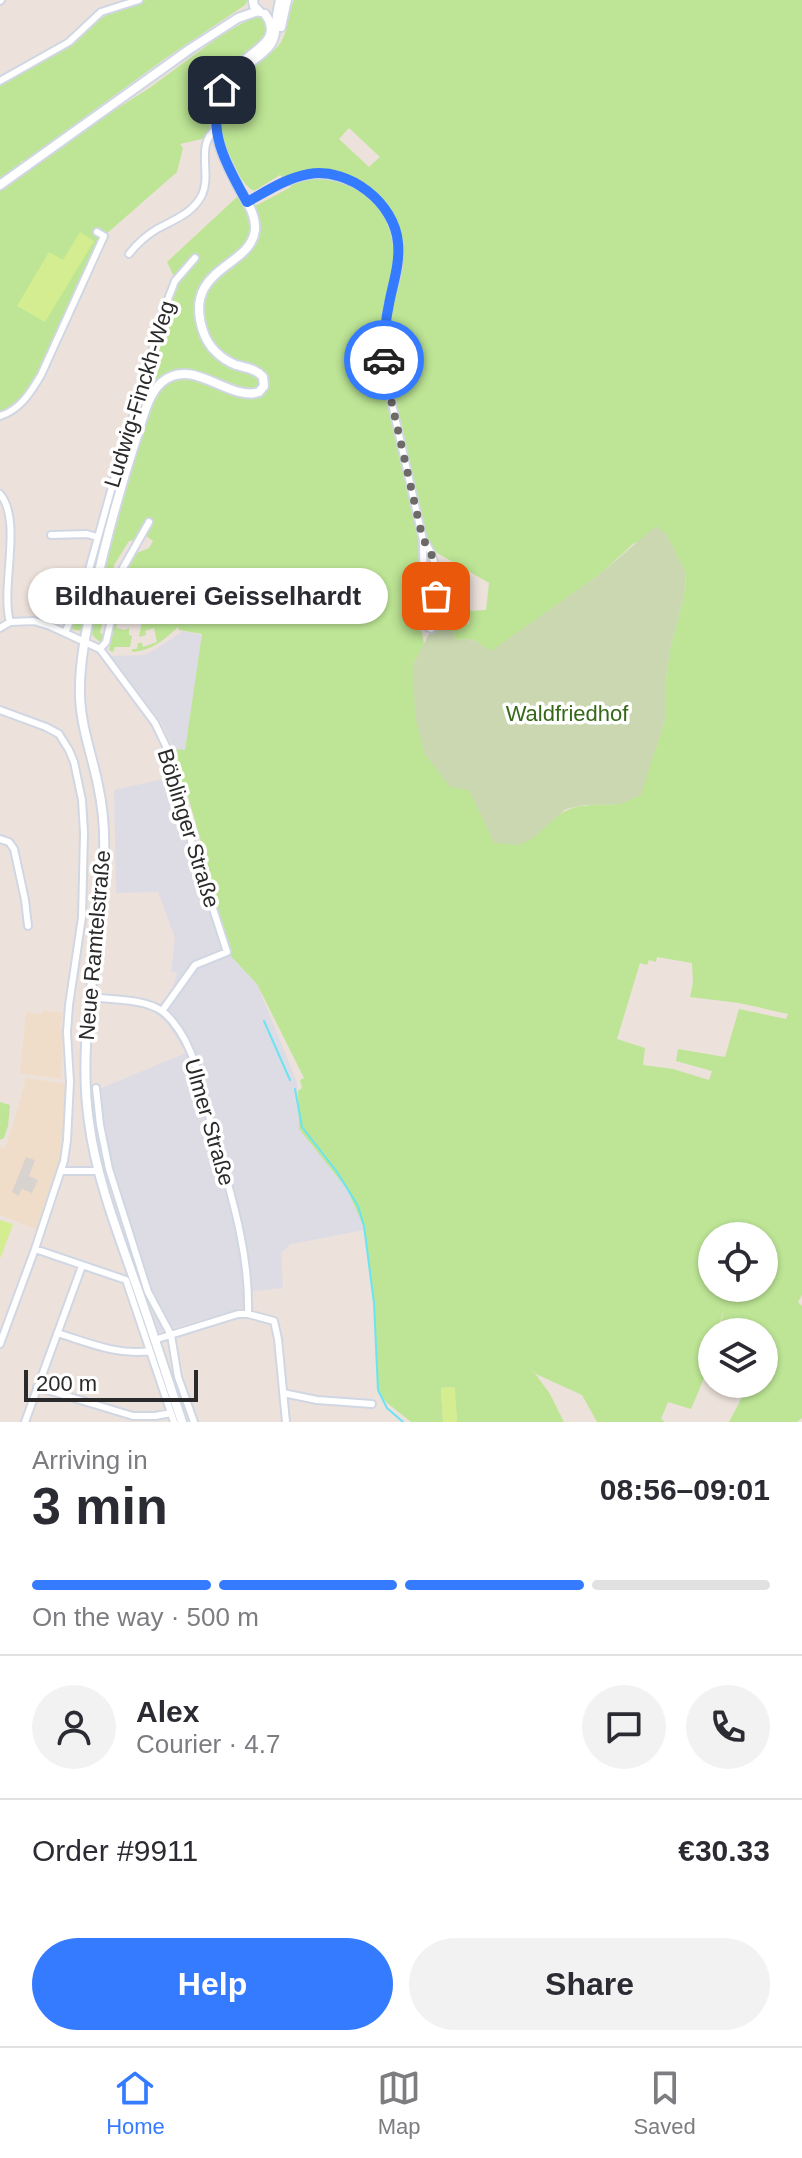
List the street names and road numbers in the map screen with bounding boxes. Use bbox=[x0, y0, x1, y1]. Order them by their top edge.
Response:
street label: Ludwig-Finckh-Weg bbox=[99, 298, 180, 491]
street label: Böblinger Straße bbox=[152, 746, 225, 911]
street label: Neue Ramtelstraße bbox=[74, 849, 115, 1041]
street label: Ulmer Straße bbox=[179, 1056, 240, 1188]

